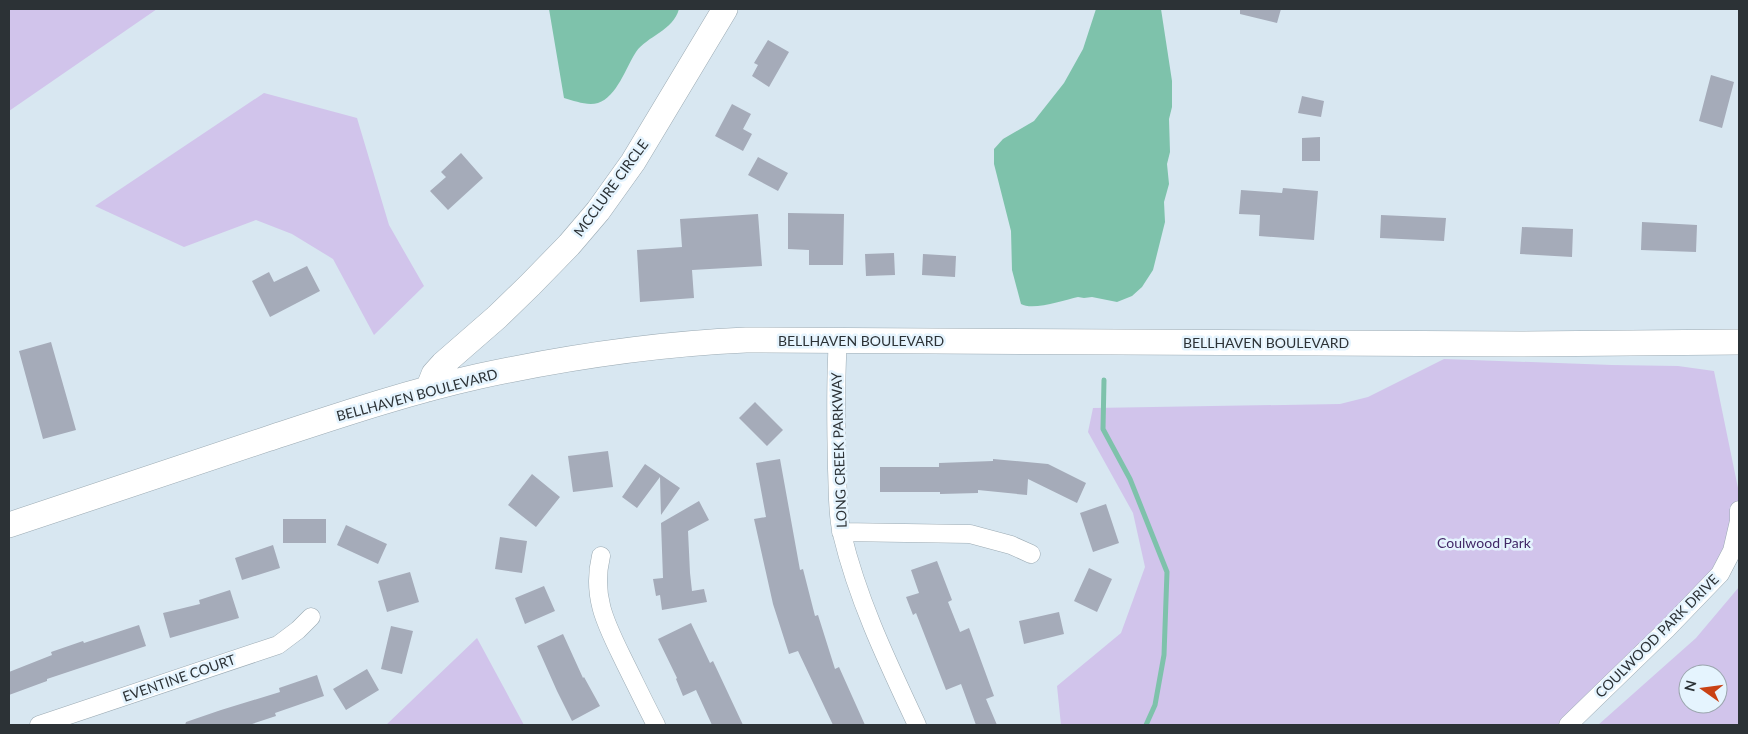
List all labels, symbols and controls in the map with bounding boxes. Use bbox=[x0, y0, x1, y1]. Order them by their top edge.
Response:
street label: MCCLURE CIRCLE bbox=[570, 136, 651, 239]
street label: BELLHAVEN BOULEVARD bbox=[778, 332, 944, 349]
street label: BELLHAVEN BOULEVARD bbox=[1183, 334, 1349, 351]
street label: BELLHAVEN BOULEVARD bbox=[334, 365, 499, 424]
street label: LONG CREEK PARKWAY bbox=[827, 372, 850, 528]
park label: Coulwood Park bbox=[1437, 534, 1532, 551]
street label: COULWOOD PARK DRIVE bbox=[1591, 570, 1722, 701]
street label: EVENTINE COURT bbox=[120, 650, 238, 705]
north arrow bbox=[1678, 664, 1728, 714]
text: N bbox=[1680, 678, 1699, 693]

